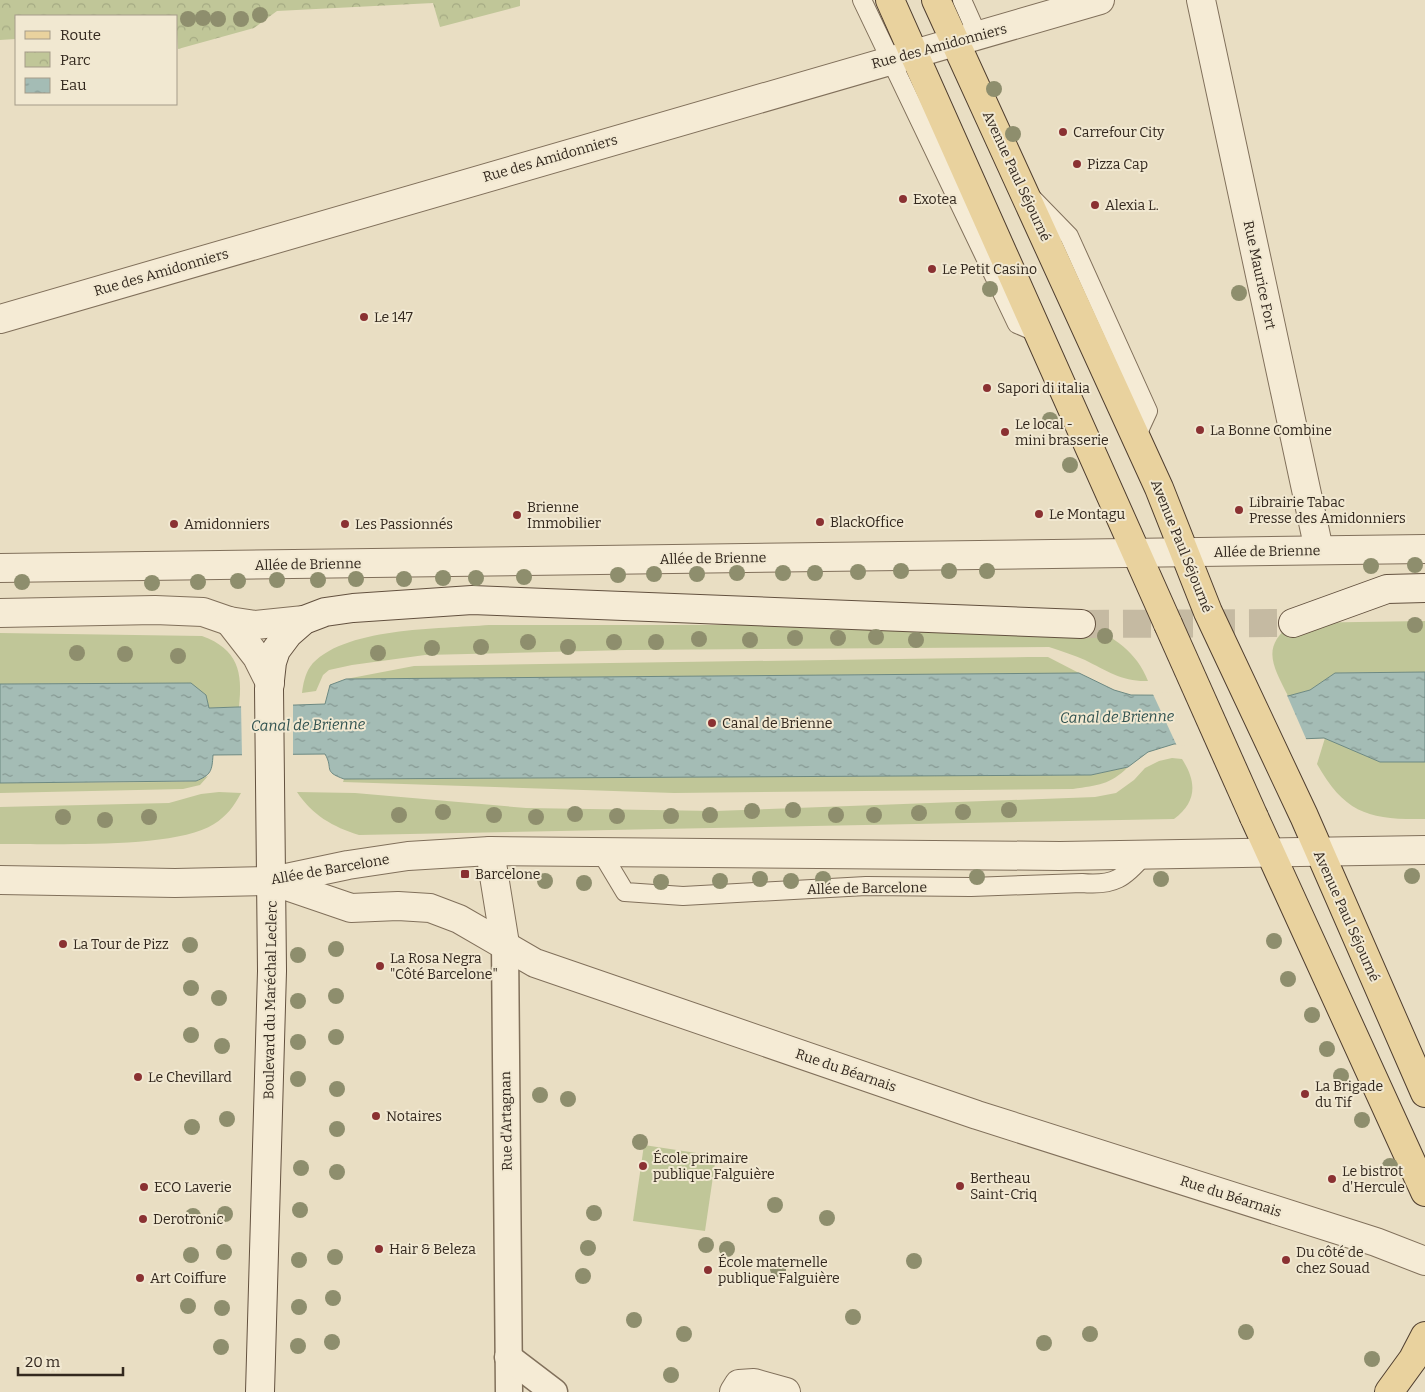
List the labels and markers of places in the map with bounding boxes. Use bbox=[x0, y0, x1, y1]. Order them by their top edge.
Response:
place label: Carrefour City bbox=[1073, 124, 1165, 141]
marker: Carrefour City bbox=[1057, 126, 1069, 138]
place label: Pizza Cap bbox=[1087, 156, 1148, 173]
marker: Pizza Cap bbox=[1071, 158, 1083, 170]
place label: Exotea bbox=[913, 191, 957, 208]
marker: Exotea bbox=[897, 193, 909, 205]
place label: Alexia L. bbox=[1105, 197, 1159, 214]
marker: Alexia L. bbox=[1089, 199, 1101, 211]
place label: Le Petit Casino bbox=[942, 261, 1037, 278]
marker: Le Petit Casino bbox=[926, 263, 938, 275]
place label: Le 147 bbox=[374, 309, 413, 326]
marker: Le 147 bbox=[358, 311, 370, 323]
place label: Sapori di italia bbox=[997, 380, 1090, 397]
marker: Sapori di italia bbox=[981, 382, 993, 394]
place label: Le local - mini brasserie bbox=[1015, 416, 1109, 449]
place label: La Bonne Combine bbox=[1210, 422, 1332, 439]
marker: La Bonne Combine bbox=[1194, 424, 1206, 436]
marker: Le local - mini brasserie bbox=[999, 426, 1011, 438]
place label: Librairie Tabac Presse des Amidonniers bbox=[1249, 494, 1406, 527]
place label: Brienne Immobilier bbox=[527, 499, 601, 532]
marker: Librairie Tabac Presse des Amidonniers bbox=[1233, 504, 1245, 516]
place label: Le Montagu bbox=[1049, 506, 1126, 523]
marker: Le Montagu bbox=[1033, 508, 1045, 520]
marker: Brienne Immobilier bbox=[511, 509, 523, 521]
place label: BlackOffice bbox=[830, 514, 904, 531]
place label: Amidonniers bbox=[184, 516, 270, 533]
place label: Les Passionnés bbox=[355, 516, 453, 533]
marker: BlackOffice bbox=[814, 516, 826, 528]
marker: Amidonniers bbox=[168, 518, 180, 530]
marker: Les Passionnés bbox=[339, 518, 351, 530]
place label: Canal de Brienne bbox=[722, 715, 832, 732]
marker: Canal de Brienne bbox=[706, 717, 718, 729]
place label: Barcelone bbox=[475, 866, 540, 883]
marker: Barcelone bbox=[459, 868, 471, 880]
place label: La Tour de Pizz bbox=[73, 936, 169, 953]
marker: La Tour de Pizz bbox=[57, 938, 69, 950]
place label: La Rosa Negra "Côté Barcelone" bbox=[390, 950, 498, 983]
marker: La Rosa Negra "Côté Barcelone" bbox=[374, 960, 386, 972]
place label: Le Chevillard bbox=[148, 1069, 232, 1086]
marker: Le Chevillard bbox=[132, 1071, 144, 1083]
place label: La Brigade du Tif bbox=[1315, 1078, 1383, 1111]
marker: La Brigade du Tif bbox=[1299, 1088, 1311, 1100]
place label: Notaires bbox=[386, 1108, 442, 1125]
marker: Notaires bbox=[370, 1110, 382, 1122]
place label: École primaire publique Falguière bbox=[653, 1149, 775, 1183]
marker: École primaire publique Falguière bbox=[637, 1160, 649, 1172]
place label: Le bistrot d'Hercule bbox=[1342, 1163, 1405, 1196]
place label: Bertheau Saint-Criq bbox=[970, 1170, 1037, 1203]
marker: Le bistrot d'Hercule bbox=[1326, 1173, 1338, 1185]
place label: ECO Laverie bbox=[154, 1179, 232, 1196]
marker: Bertheau Saint-Criq bbox=[954, 1180, 966, 1192]
marker: ECO Laverie bbox=[138, 1181, 150, 1193]
place label: Derotronic bbox=[153, 1211, 224, 1228]
marker: Derotronic bbox=[137, 1213, 149, 1225]
place label: Hair & Beleza bbox=[389, 1241, 476, 1258]
marker: Hair & Beleza bbox=[373, 1243, 385, 1255]
place label: Du côté de chez Souad bbox=[1296, 1244, 1370, 1277]
place label: École maternelle publique Falguière bbox=[718, 1253, 840, 1287]
marker: Du côté de chez Souad bbox=[1280, 1254, 1292, 1266]
marker: École maternelle publique Falguière bbox=[702, 1264, 714, 1276]
place label: Art Coiffure bbox=[150, 1270, 226, 1287]
marker: Art Coiffure bbox=[134, 1272, 146, 1284]

